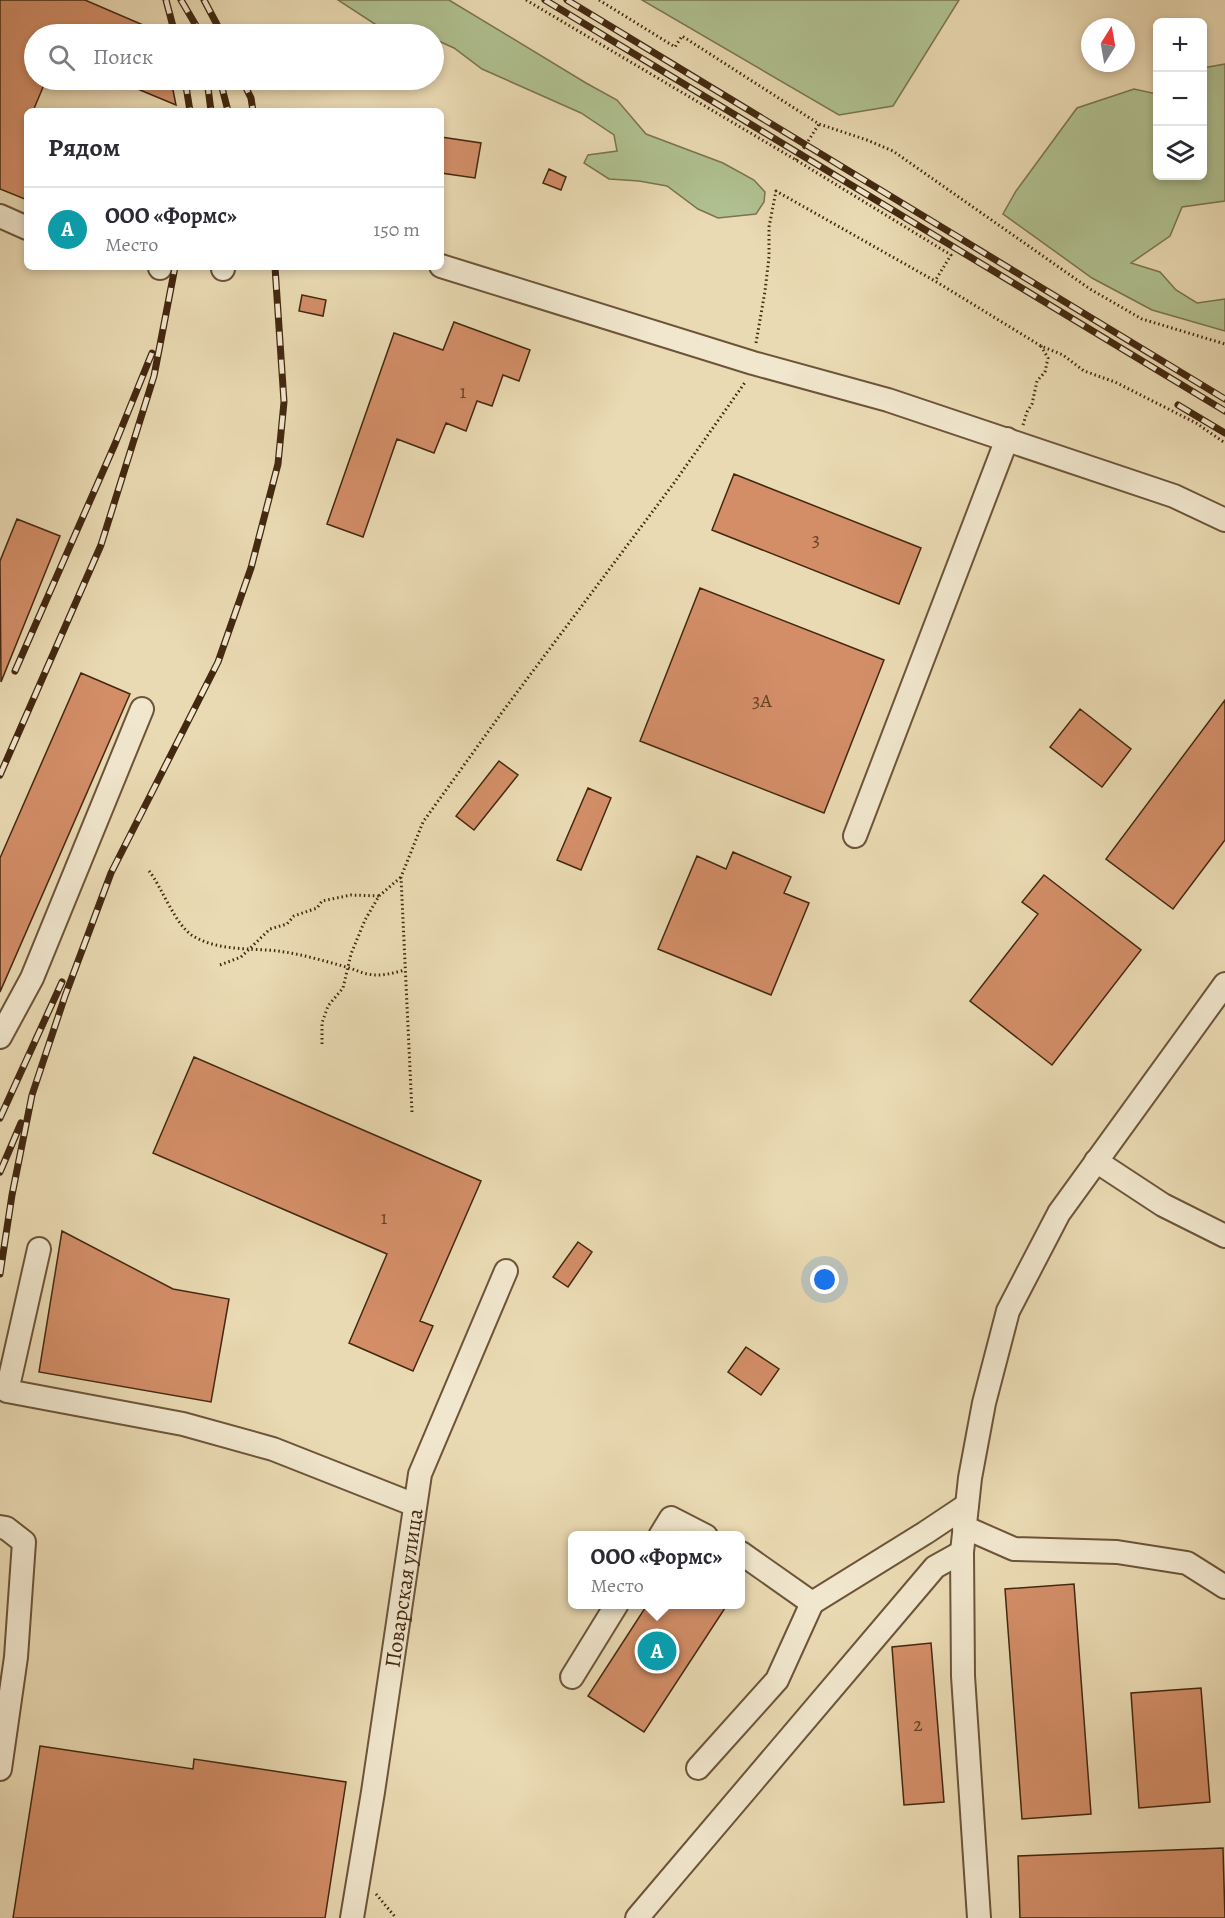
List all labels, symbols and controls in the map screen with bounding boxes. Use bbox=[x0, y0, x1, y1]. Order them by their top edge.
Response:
north arrow bbox=[1081, 18, 1135, 72]
map controls bbox=[1153, 18, 1207, 180]
button: + bbox=[1153, 18, 1207, 72]
search box bbox=[24, 24, 444, 90]
icon: search bbox=[45, 41, 78, 74]
text: Поиск bbox=[93, 42, 153, 72]
button: − bbox=[1153, 72, 1207, 126]
button: layers bbox=[1153, 126, 1207, 180]
text: Рядом bbox=[48, 130, 120, 165]
text: ООО «Формс» bbox=[105, 201, 237, 231]
text: A bbox=[61, 216, 74, 243]
text: 150 m bbox=[373, 216, 420, 243]
text: Место bbox=[105, 231, 158, 258]
house number: 1 bbox=[460, 378, 467, 405]
house number: 3 bbox=[812, 526, 820, 553]
house number: 3А bbox=[752, 687, 772, 714]
house number: 1 bbox=[381, 1204, 388, 1231]
your location bbox=[810, 1265, 839, 1294]
street label: Поварская улица bbox=[378, 1506, 431, 1670]
popup bbox=[568, 1531, 745, 1609]
text: ООО «Формс» bbox=[591, 1542, 722, 1572]
text: Место bbox=[591, 1572, 644, 1599]
pin: A bbox=[638, 1628, 676, 1674]
house number: 2 bbox=[913, 1711, 923, 1738]

